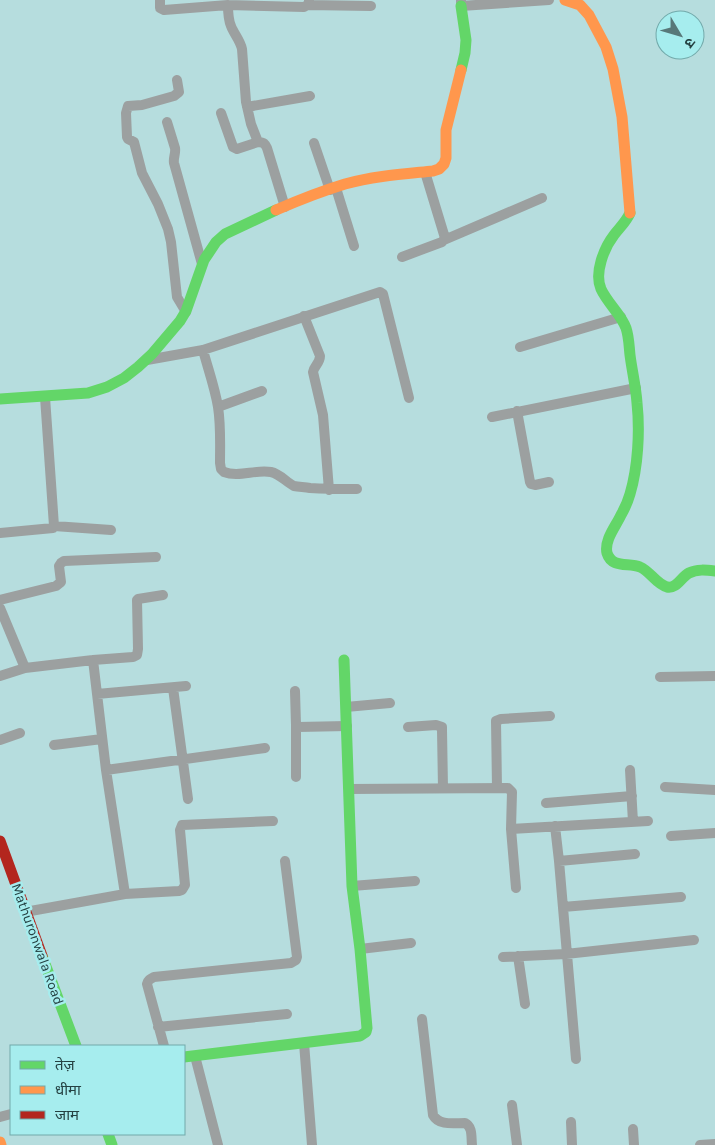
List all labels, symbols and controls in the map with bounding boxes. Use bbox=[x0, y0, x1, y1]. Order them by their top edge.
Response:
north arrow bbox=[655, 10, 705, 60]
text: उ bbox=[680, 34, 699, 52]
street label: Mathuronwala Road bbox=[8, 881, 67, 1007]
legend bbox=[10, 1045, 185, 1135]
text: तेज़ bbox=[55, 1056, 76, 1074]
text: धीमा bbox=[55, 1081, 82, 1099]
text: जाम bbox=[55, 1106, 80, 1124]

